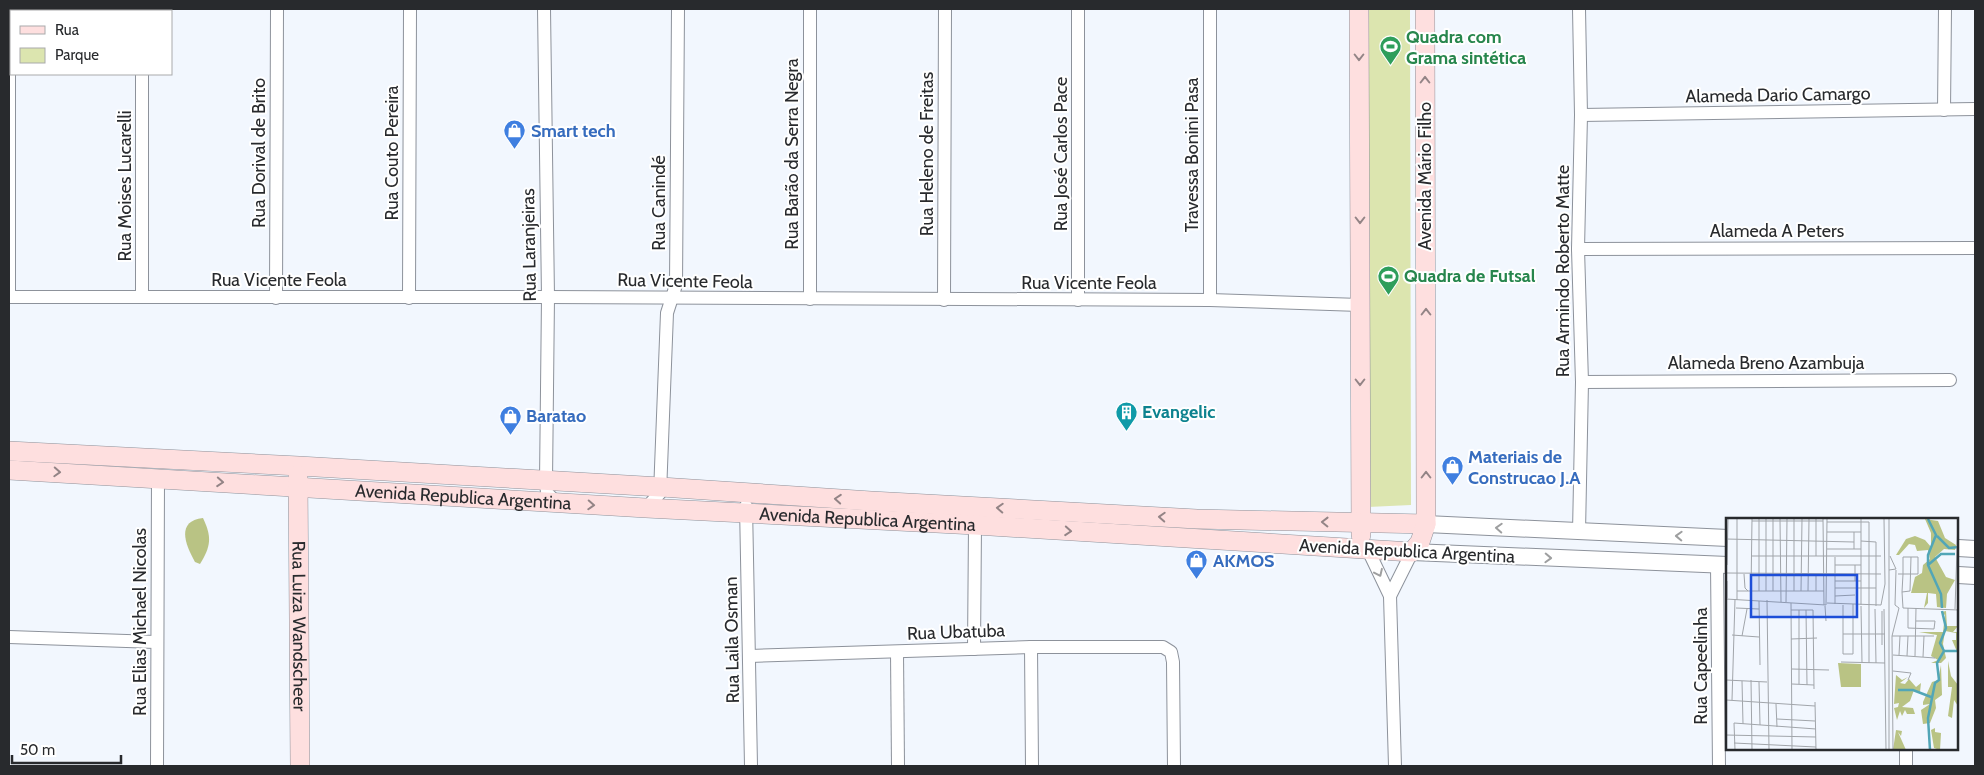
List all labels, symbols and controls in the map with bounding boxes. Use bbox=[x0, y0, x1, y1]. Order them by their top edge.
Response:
legend bbox=[10, 10, 172, 75]
text: Rua bbox=[55, 21, 80, 39]
place label: Quadra com Grama sintética bbox=[1406, 26, 1526, 69]
sports icon: Quadra com Grama sintética bbox=[1378, 35, 1402, 66]
text: Parque bbox=[55, 46, 99, 64]
one-way arrow bbox=[1354, 54, 1364, 62]
street label: Rua Barão da Serra Negra bbox=[781, 58, 803, 250]
street label: Rua Heleno de Freitas bbox=[916, 72, 938, 236]
one-way arrow bbox=[1420, 76, 1430, 84]
street label: Rua José Carlos Pace bbox=[1050, 77, 1072, 231]
street label: Travessa Bonini Pasa bbox=[1181, 77, 1203, 232]
street label: Rua Dorival de Brito bbox=[248, 78, 270, 228]
street label: Alameda Dario Camargo bbox=[1685, 82, 1871, 108]
street label: Rua Couto Pereira bbox=[381, 85, 403, 220]
street label: Avenida Mário Filho bbox=[1414, 102, 1436, 250]
street label: Rua Moises Lucarelli bbox=[114, 110, 136, 262]
shop icon: Smart tech bbox=[503, 119, 527, 150]
place label: Smart tech bbox=[531, 120, 616, 142]
street label: Rua Canindé bbox=[648, 155, 670, 251]
street label: Rua Armindo Roberto Matte bbox=[1552, 165, 1574, 377]
street label: Rua Laranjeiras bbox=[517, 188, 541, 302]
one-way arrow bbox=[1355, 216, 1365, 224]
street label: Alameda A Peters bbox=[1710, 220, 1844, 242]
sports icon: Quadra de Futsal bbox=[1376, 264, 1400, 295]
place label: Quadra de Futsal bbox=[1404, 265, 1536, 287]
street label: Rua Vicente Feola bbox=[211, 269, 347, 291]
street label: Rua Vicente Feola bbox=[617, 269, 753, 293]
street label: Rua Vicente Feola bbox=[1021, 272, 1157, 294]
one-way arrow bbox=[1421, 308, 1431, 316]
street label: Alameda Breno Azambuja bbox=[1668, 352, 1865, 374]
one-way arrow bbox=[1355, 379, 1365, 387]
building icon: Evangelic bbox=[1114, 400, 1138, 431]
place label: Evangelic bbox=[1142, 401, 1215, 423]
shop icon: Baratao bbox=[498, 404, 522, 435]
place label: Baratao bbox=[526, 405, 586, 427]
place label: Materiais de Construcao J.A bbox=[1468, 446, 1581, 489]
shop icon: Materiais de Construcao J.A bbox=[1440, 455, 1464, 486]
one-way arrow bbox=[54, 467, 62, 478]
one-way arrow bbox=[1421, 471, 1431, 478]
one-way arrow bbox=[216, 477, 224, 488]
street label: Avenida Republica Argentina bbox=[354, 480, 572, 515]
one-way arrow bbox=[834, 494, 842, 505]
one-way arrow bbox=[588, 499, 596, 510]
street label: Avenida Republica Argentina bbox=[759, 503, 977, 536]
one-way arrow bbox=[996, 503, 1004, 514]
one-way arrow bbox=[1158, 512, 1166, 523]
one-way arrow bbox=[1321, 517, 1328, 527]
inset map bbox=[1726, 518, 1959, 750]
one-way arrow bbox=[1495, 522, 1503, 533]
one-way arrow bbox=[1064, 525, 1072, 536]
street label: Rua Elias Michael Nicolas bbox=[129, 528, 151, 716]
one-way arrow bbox=[1675, 531, 1682, 541]
street label: Avenida Republica Argentina bbox=[1298, 534, 1516, 568]
street label: Rua Luiza Wandscheer bbox=[287, 541, 311, 712]
shop icon: AKMOS bbox=[1185, 549, 1209, 580]
place label: AKMOS bbox=[1213, 550, 1275, 572]
one-way arrow bbox=[1545, 552, 1553, 563]
one-way arrow bbox=[1373, 568, 1383, 577]
street label: Rua Laila Osman bbox=[720, 576, 744, 704]
street label: Rua Capeelinha bbox=[1690, 607, 1712, 725]
street label: Rua Ubatuba bbox=[907, 619, 1006, 645]
scale bar bbox=[12, 732, 121, 764]
text: 50 m bbox=[20, 741, 55, 759]

